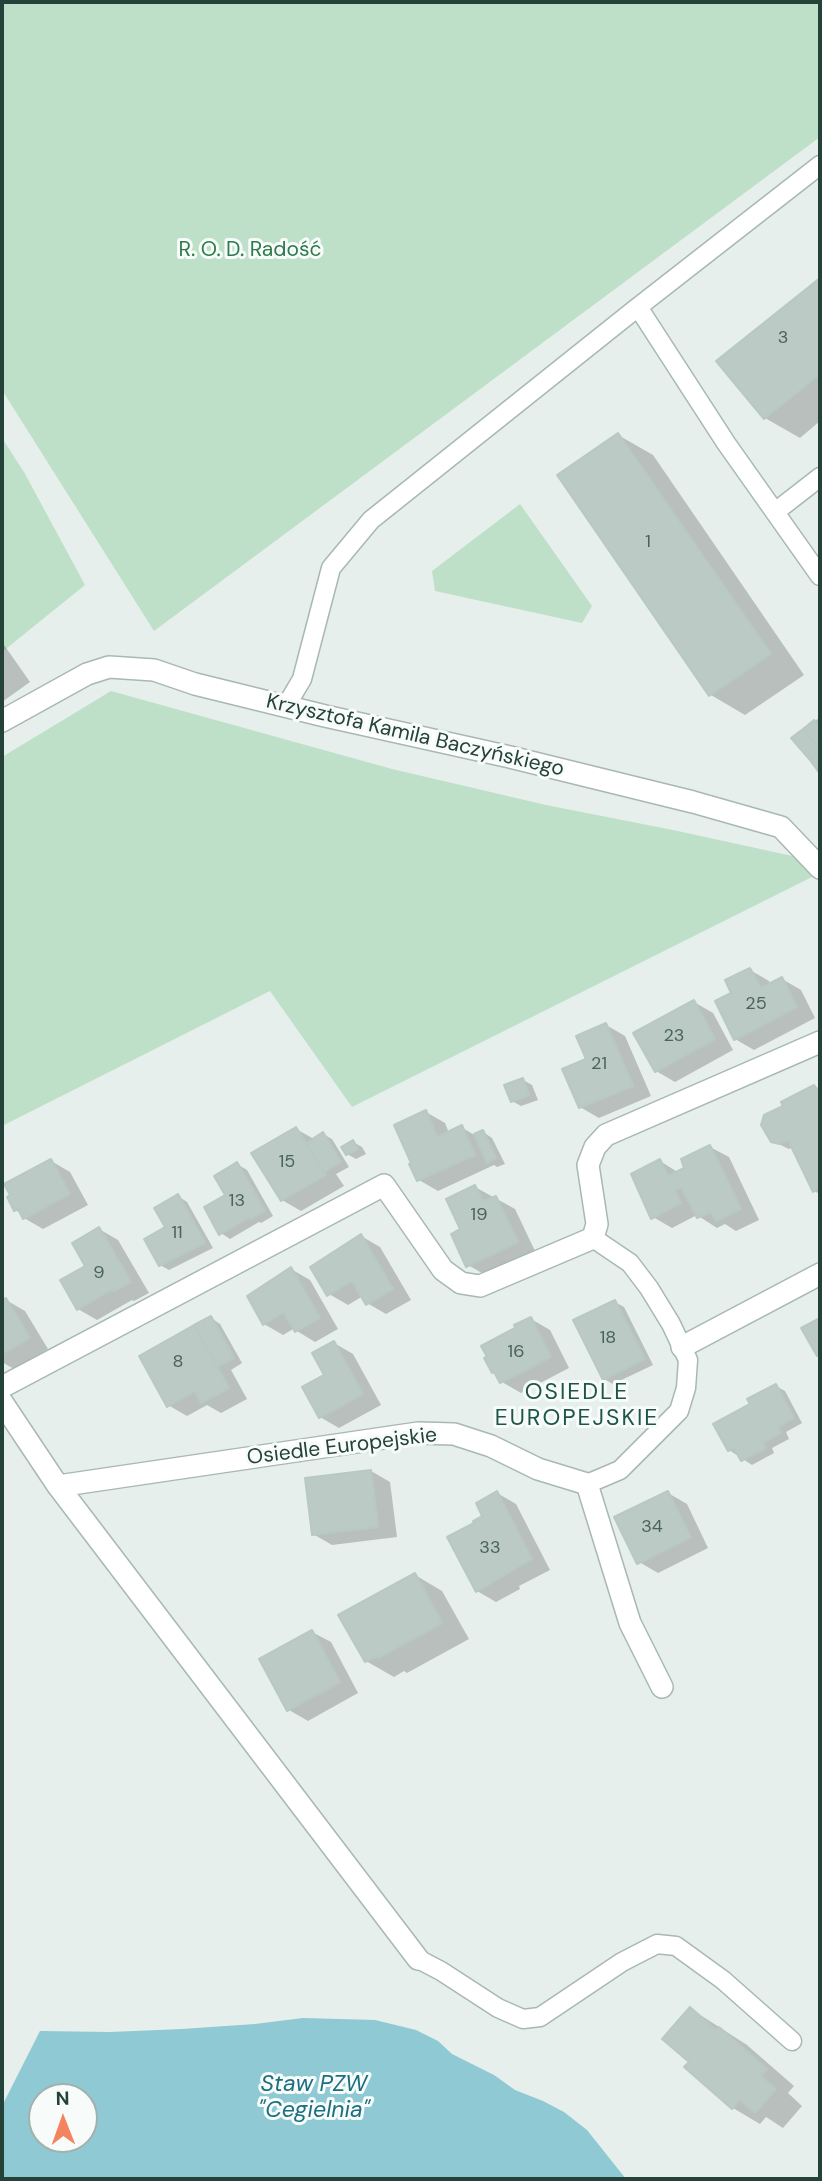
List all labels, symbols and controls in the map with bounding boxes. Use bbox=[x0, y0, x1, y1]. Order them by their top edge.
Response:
park label: R. O. D. Radość bbox=[179, 237, 321, 263]
house number: 3 bbox=[778, 327, 788, 349]
house number: 1 bbox=[645, 531, 651, 553]
street label: Krzysztofa Kamila Baczyńskiego bbox=[264, 689, 566, 783]
house number: 25 bbox=[745, 993, 767, 1015]
house number: 23 bbox=[663, 1025, 685, 1047]
house number: 21 bbox=[591, 1053, 607, 1075]
house number: 15 bbox=[279, 1151, 295, 1173]
house number: 13 bbox=[229, 1190, 245, 1212]
house number: 19 bbox=[471, 1204, 487, 1226]
house number: 11 bbox=[171, 1222, 183, 1244]
house number: 9 bbox=[93, 1262, 105, 1284]
house number: 18 bbox=[600, 1327, 616, 1349]
house number: 16 bbox=[508, 1341, 524, 1363]
house number: 8 bbox=[173, 1351, 183, 1373]
district label: OSIEDLE EUROPEJSKIE bbox=[496, 1379, 658, 1433]
street label: Osiedle Europejskie bbox=[246, 1423, 438, 1471]
house number: 34 bbox=[641, 1516, 663, 1538]
house number: 33 bbox=[479, 1537, 501, 1559]
water label: Staw PZW "Cegielnia" bbox=[258, 2071, 370, 2125]
north arrow bbox=[28, 2083, 98, 2153]
text: N bbox=[56, 2086, 70, 2111]

